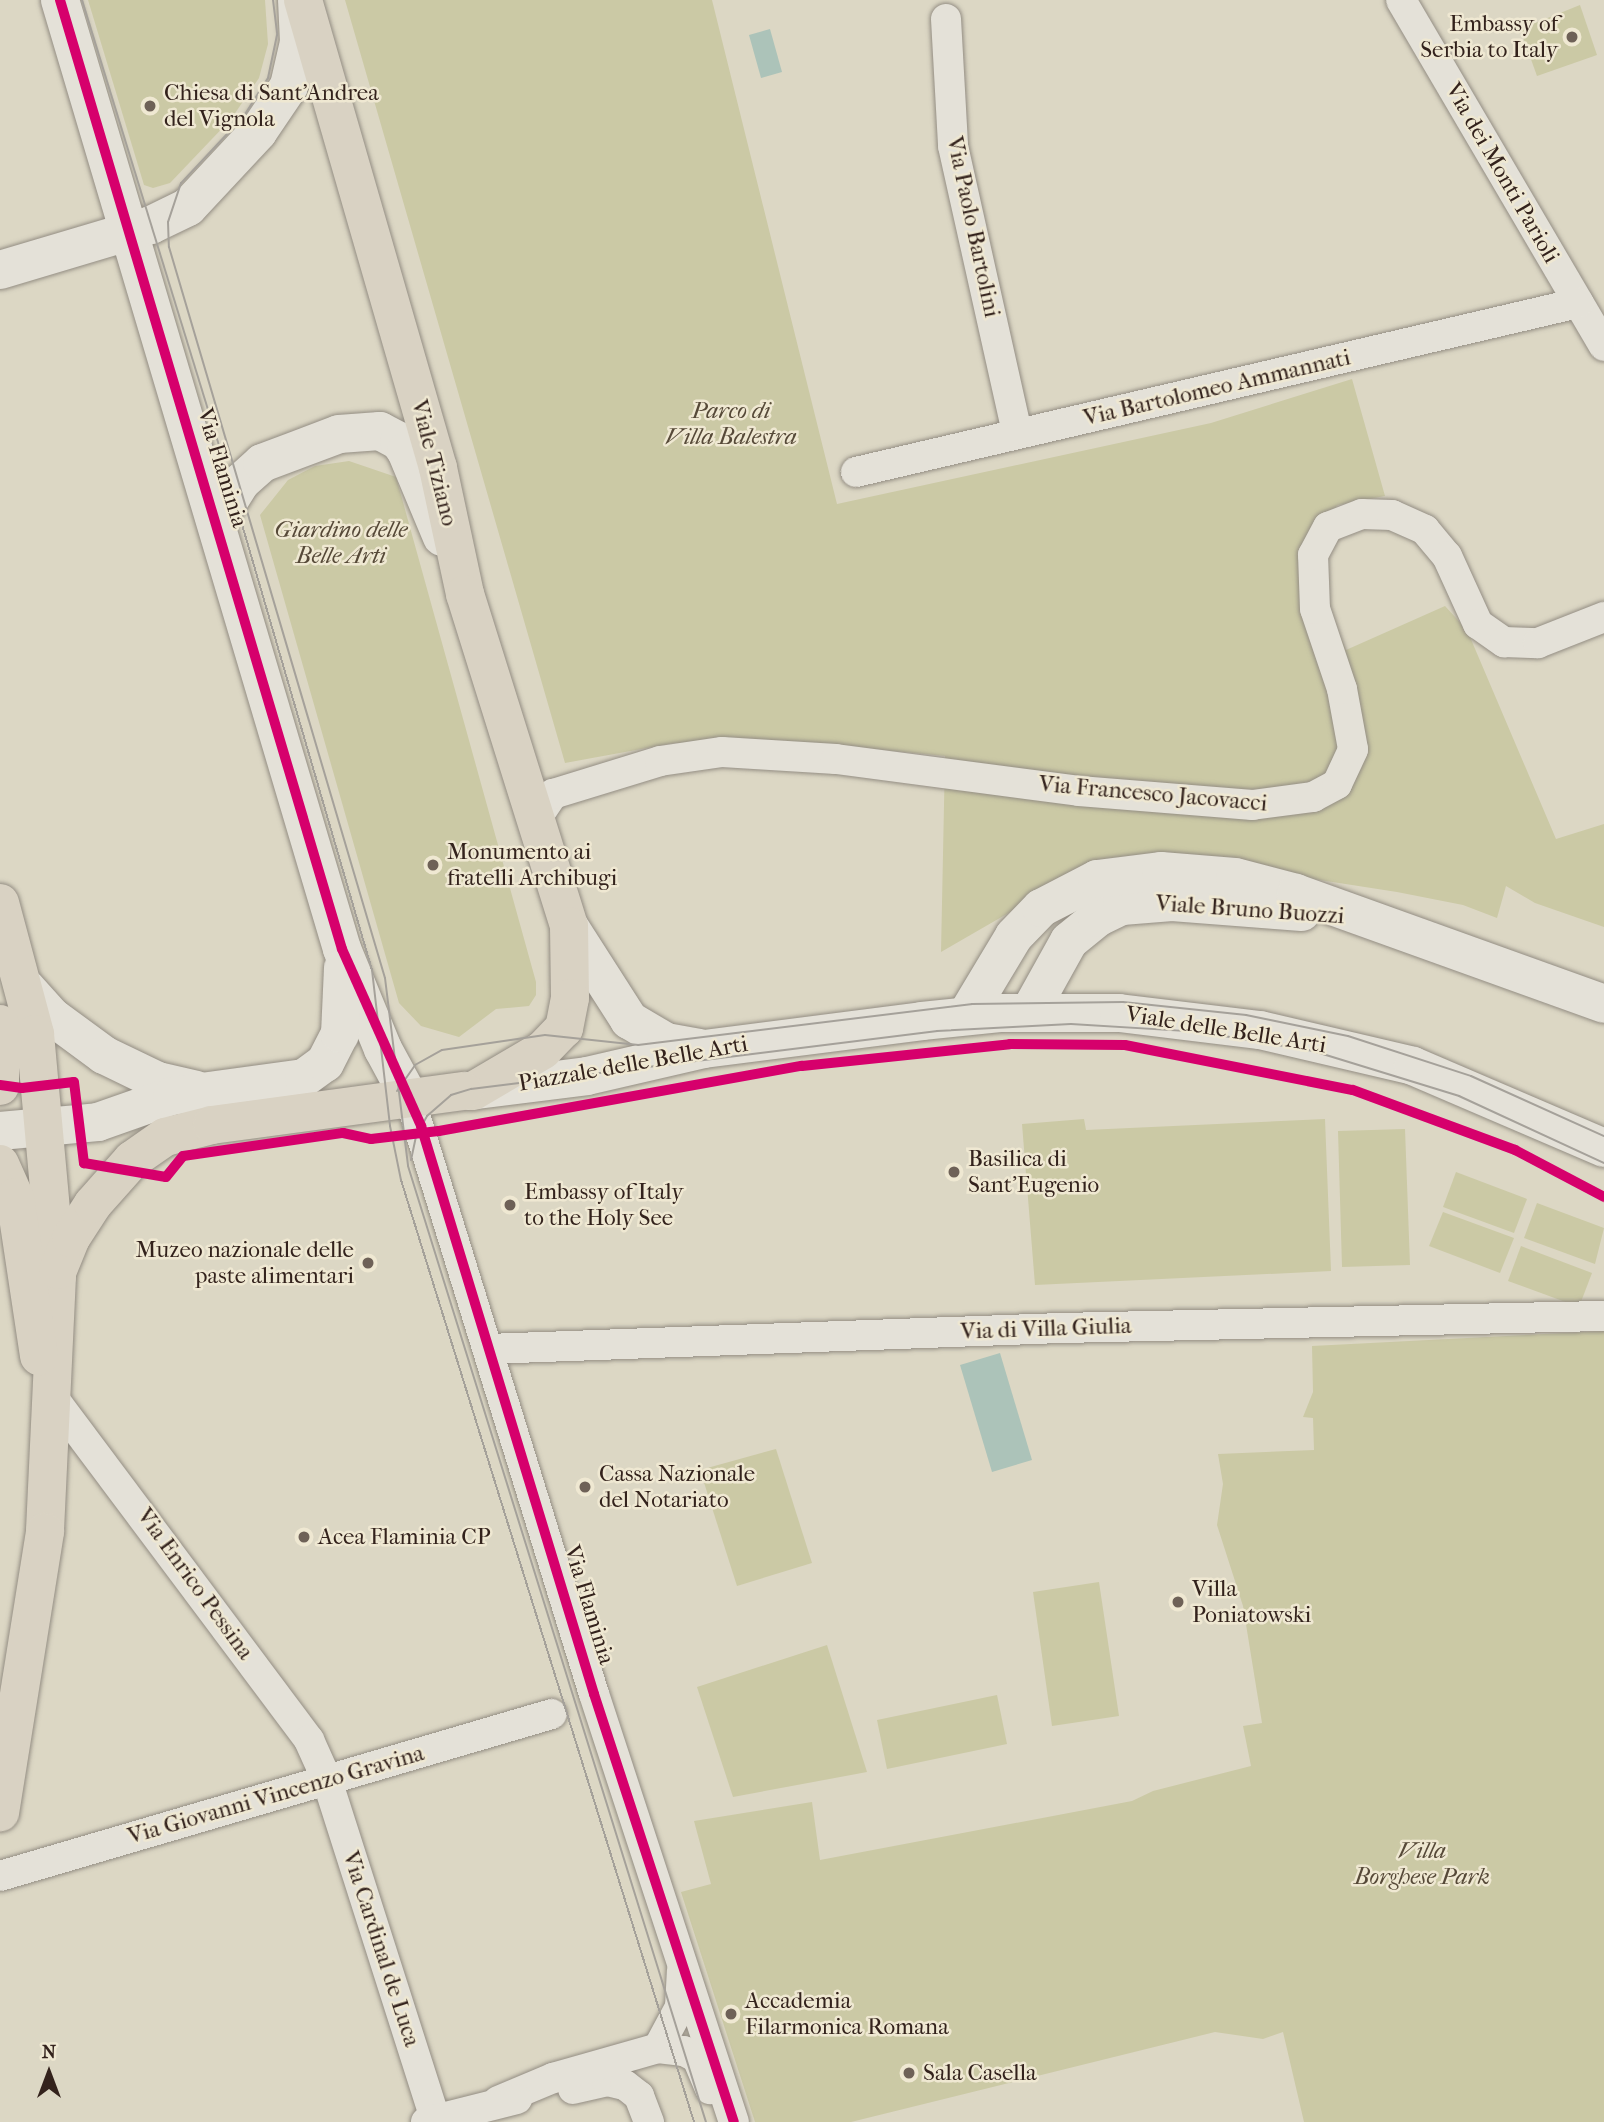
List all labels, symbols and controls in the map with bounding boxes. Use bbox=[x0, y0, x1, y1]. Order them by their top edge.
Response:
place label: Embassy of Serbia to Italy bbox=[1420, 10, 1558, 64]
marker: Embassy of Serbia to Italy bbox=[1564, 29, 1580, 45]
street label: Via dei Monti Parioli bbox=[1439, 78, 1565, 268]
place label: Chiesa di Sant'Andrea del Vignola bbox=[164, 79, 379, 133]
marker: Chiesa di Sant'Andrea del Vignola bbox=[142, 98, 158, 114]
street label: Via Paolo Bartolini bbox=[940, 134, 1006, 320]
street label: Via Bartolomeo Ammannati bbox=[1081, 344, 1353, 432]
street label: Viale Tiziano bbox=[405, 397, 463, 529]
park label: Parco di Villa Balestra bbox=[665, 397, 797, 451]
street label: Via Flaminia bbox=[191, 405, 253, 531]
park label: Giardino delle Belle Arti bbox=[274, 516, 408, 570]
street label: Via Francesco Jacovacci bbox=[1038, 770, 1268, 818]
place label: Monumento ai fratelli Archibugi bbox=[447, 838, 617, 892]
marker: Monumento ai fratelli Archibugi bbox=[425, 857, 441, 873]
street label: Viale Bruno Buozzi bbox=[1155, 890, 1345, 930]
street label: Viale delle Belle Arti bbox=[1124, 1001, 1328, 1059]
street label: Piazzale delle Belle Arti bbox=[516, 1030, 750, 1098]
place label: Basilica di Sant'Eugenio bbox=[968, 1145, 1099, 1199]
marker: Basilica di Sant'Eugenio bbox=[946, 1164, 962, 1180]
place label: Embassy of Italy to the Holy See bbox=[524, 1178, 683, 1232]
marker: Embassy of Italy to the Holy See bbox=[502, 1197, 518, 1213]
place label: Muzeo nazionale delle paste alimentari bbox=[136, 1236, 354, 1290]
marker: Muzeo nazionale delle paste alimentari bbox=[360, 1255, 376, 1271]
street label: Via di Villa Giulia bbox=[960, 1312, 1132, 1346]
place label: Cassa Nazionale del Notariato bbox=[599, 1460, 755, 1514]
marker: Cassa Nazionale del Notariato bbox=[577, 1479, 593, 1495]
street label: Via Enrico Pessina bbox=[131, 1503, 259, 1665]
place label: Acea Flaminia CP bbox=[318, 1523, 491, 1551]
marker: Acea Flaminia CP bbox=[296, 1529, 312, 1545]
street label: Via Flaminia bbox=[558, 1542, 620, 1668]
place label: Villa Poniatowski bbox=[1192, 1575, 1311, 1629]
marker: Villa Poniatowski bbox=[1170, 1594, 1186, 1610]
street label: Via Giovanni Vincenzo Gravina bbox=[125, 1739, 427, 1851]
park label: Villa Borghese Park bbox=[1354, 1837, 1490, 1891]
street label: Via Cardinal de Luca bbox=[336, 1848, 426, 2050]
place label: Accademia Filarmonica Romana bbox=[745, 1987, 949, 2041]
marker: Accademia Filarmonica Romana bbox=[723, 2006, 739, 2022]
north arrow bbox=[14, 2038, 84, 2108]
text: N bbox=[42, 2041, 56, 2063]
place label: Sala Casella bbox=[923, 2059, 1037, 2087]
marker: Sala Casella bbox=[901, 2065, 917, 2081]

